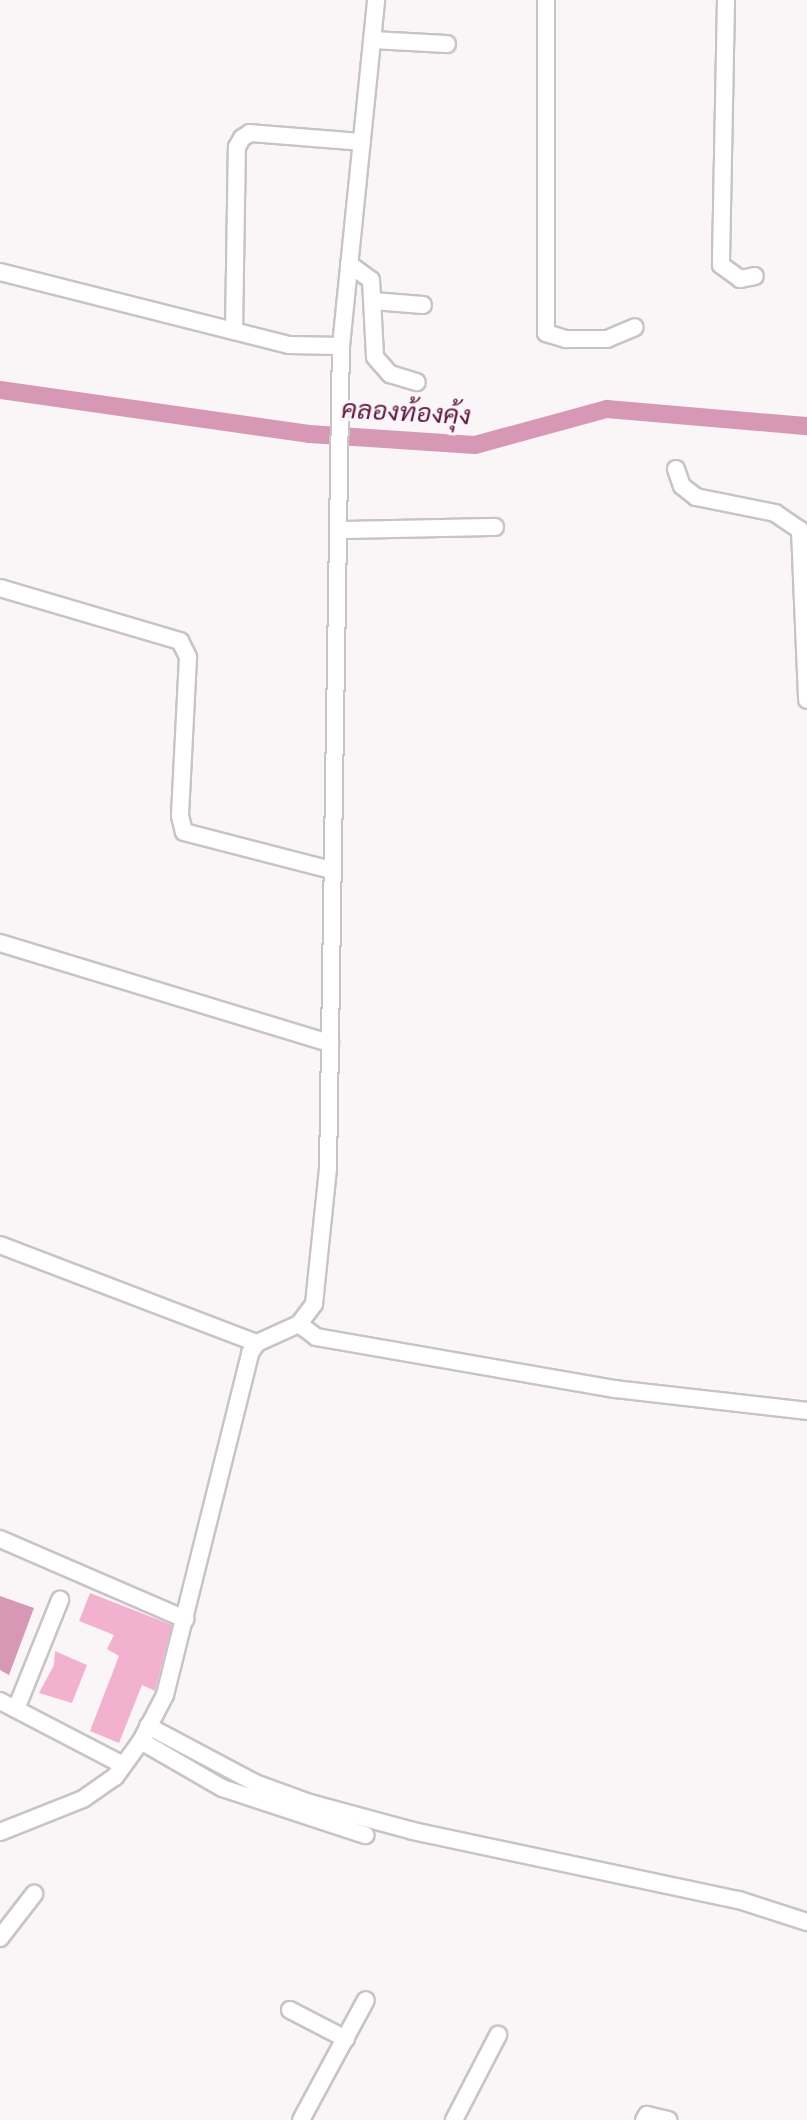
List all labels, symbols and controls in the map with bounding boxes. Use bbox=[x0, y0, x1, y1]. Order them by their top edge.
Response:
water label: คลองท้องคุ้ง bbox=[341, 394, 471, 432]

